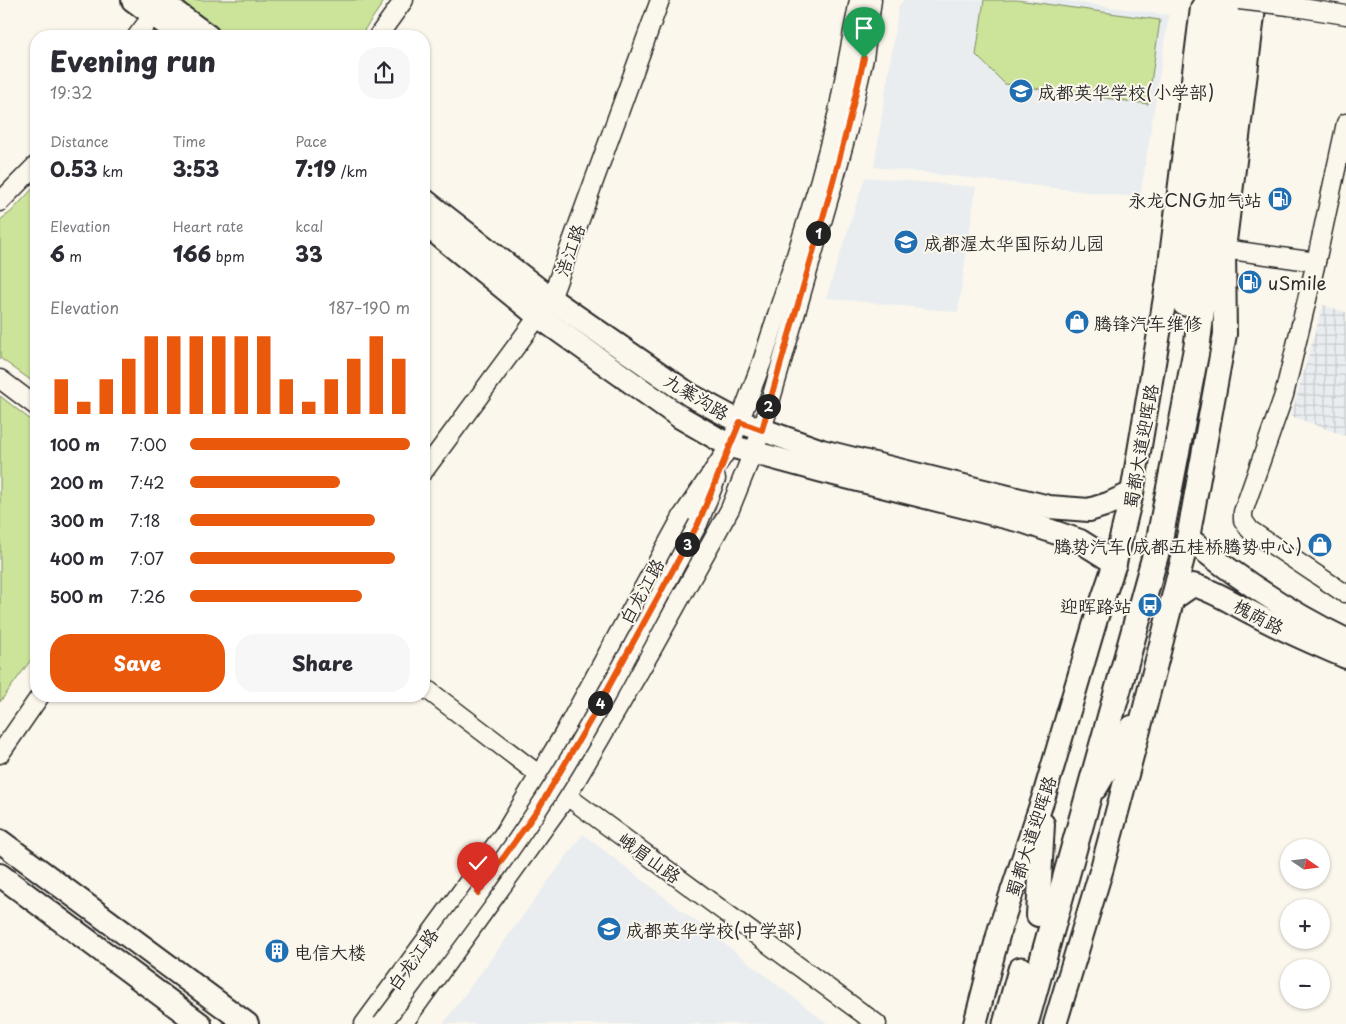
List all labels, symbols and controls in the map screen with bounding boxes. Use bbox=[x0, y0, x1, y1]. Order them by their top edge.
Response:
pin bbox=[843, 7, 885, 58]
icon: arrive bbox=[850, 14, 878, 42]
text: Evening run bbox=[50, 39, 216, 82]
button: share bbox=[358, 47, 410, 99]
school or university icon: 成都英华学校(小学部) bbox=[1008, 78, 1034, 104]
place label: 成都英华学校(小学部) bbox=[1038, 78, 1214, 105]
text: 19:32 bbox=[50, 80, 93, 104]
text: Distance bbox=[50, 131, 109, 152]
text: Time bbox=[173, 131, 206, 152]
text: Pace bbox=[295, 131, 327, 152]
text: 0.53 bbox=[50, 152, 98, 184]
text: 3:53 bbox=[173, 152, 219, 184]
text: 7:19 bbox=[295, 152, 336, 184]
text: km bbox=[98, 161, 123, 182]
text: /km bbox=[336, 161, 368, 182]
place label: 永龙CNG加气站 bbox=[1128, 186, 1262, 213]
fuel station icon: 永龙CNG加气站 bbox=[1267, 186, 1293, 212]
text: Elevation bbox=[50, 216, 110, 237]
text: Heart rate bbox=[173, 216, 243, 237]
text: kcal bbox=[295, 216, 323, 237]
street label: 涪江路 bbox=[547, 220, 591, 280]
pin: 1 bbox=[806, 220, 830, 246]
text: 1 bbox=[815, 223, 822, 244]
school or university icon: 成都渥太华国际幼儿园 bbox=[893, 229, 919, 255]
place label: 成都渥太华国际幼儿园 bbox=[924, 229, 1104, 256]
text: 6 bbox=[50, 237, 65, 269]
text: 166 bbox=[173, 237, 211, 269]
text: 33 bbox=[295, 237, 323, 269]
text: m bbox=[65, 246, 82, 267]
text: bpm bbox=[211, 246, 245, 267]
fuel station icon: uSmile bbox=[1237, 269, 1263, 295]
place label: uSmile bbox=[1268, 269, 1327, 296]
text: Elevation bbox=[50, 295, 119, 319]
text: 187–190 m bbox=[329, 295, 410, 319]
shop icon: 腾锋汽车维修 bbox=[1064, 309, 1090, 335]
place label: 腾锋汽车维修 bbox=[1094, 309, 1202, 336]
street label: 九寨沟路 bbox=[659, 366, 735, 426]
street label: 蜀都大道迎晖路 bbox=[1116, 382, 1164, 510]
pin: 2 bbox=[756, 394, 780, 418]
text: 2 bbox=[764, 396, 773, 417]
text: 100 m bbox=[50, 432, 100, 456]
text: 7:00 bbox=[130, 432, 167, 456]
text: 200 m bbox=[50, 470, 104, 494]
text: 7:42 bbox=[130, 470, 165, 494]
text: 300 m bbox=[50, 508, 104, 532]
text: 7:18 bbox=[130, 508, 161, 532]
pin: 3 bbox=[674, 532, 700, 556]
place label: 腾势汽车(成都五桂桥腾势中心) bbox=[1054, 532, 1302, 559]
shop icon: 腾势汽车(成都五桂桥腾势中心) bbox=[1307, 532, 1333, 558]
text: 3 bbox=[683, 534, 692, 555]
text: 400 m bbox=[50, 546, 104, 570]
text: 7:07 bbox=[130, 546, 164, 570]
street label: 白龙江路 bbox=[612, 553, 670, 629]
text: 500 m bbox=[50, 584, 103, 608]
text: 7:26 bbox=[130, 584, 165, 608]
street label: 槐荫路 bbox=[1229, 591, 1289, 641]
place label: 迎晖路站 bbox=[1060, 592, 1132, 619]
bus stop icon: 迎晖路站 bbox=[1137, 592, 1163, 618]
button: Save bbox=[50, 634, 225, 692]
button: Share bbox=[235, 634, 410, 692]
pin: 4 bbox=[588, 690, 612, 716]
text: 4 bbox=[596, 693, 605, 714]
street label: 蜀都大道迎晖路 bbox=[998, 772, 1062, 900]
street label: 峨眉山路 bbox=[613, 825, 687, 889]
north arrow bbox=[1280, 839, 1330, 889]
map controls bbox=[1280, 839, 1330, 1009]
pin bbox=[457, 842, 499, 893]
icon: check bbox=[464, 849, 492, 877]
button: + bbox=[1280, 899, 1330, 949]
school or university icon: 成都英华学校(中学部) bbox=[596, 916, 622, 942]
place label: 成都英华学校(中学部) bbox=[626, 916, 802, 943]
street label: 白龙江路 bbox=[380, 922, 444, 996]
building icon: 电信大楼 bbox=[264, 938, 290, 964]
place label: 电信大楼 bbox=[294, 938, 366, 965]
button: − bbox=[1280, 959, 1330, 1009]

